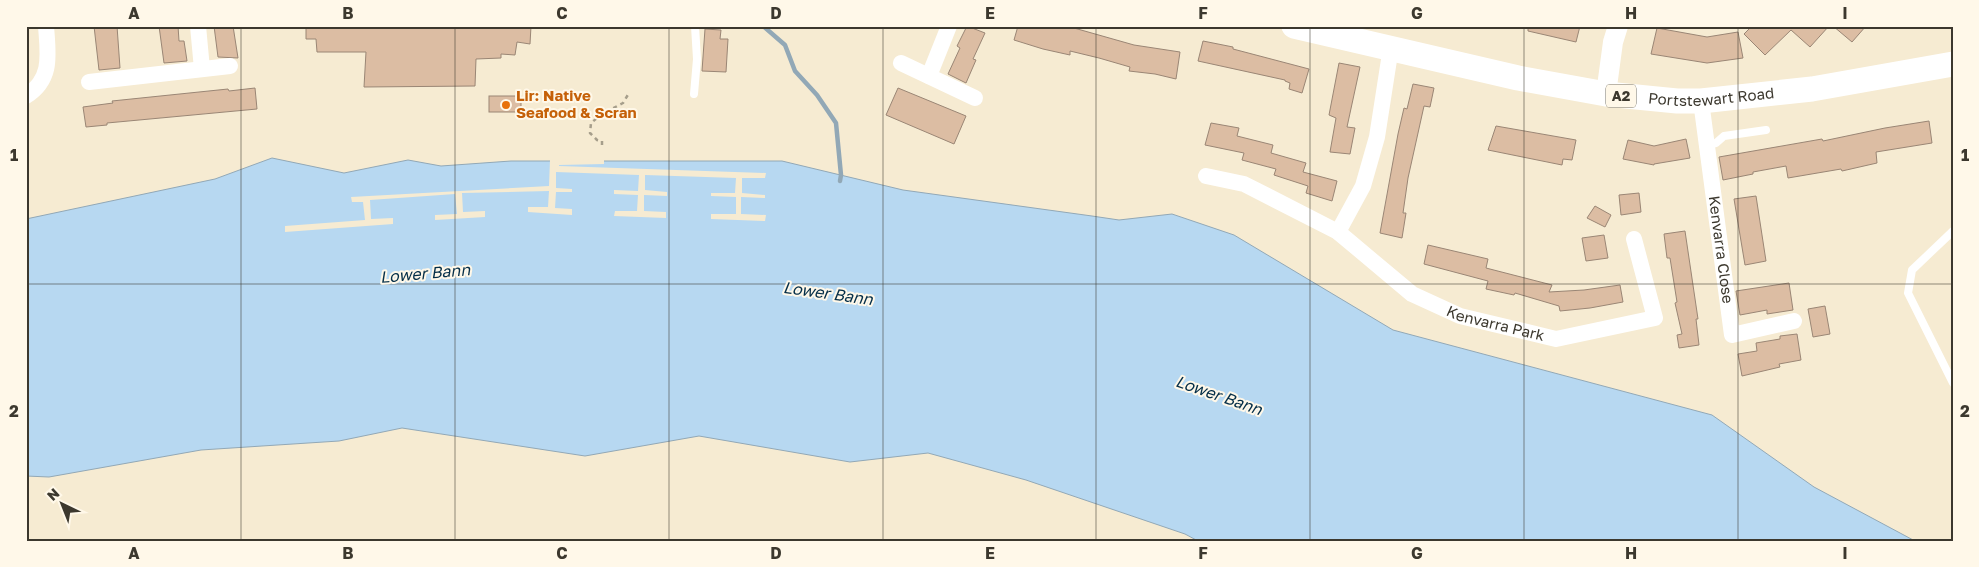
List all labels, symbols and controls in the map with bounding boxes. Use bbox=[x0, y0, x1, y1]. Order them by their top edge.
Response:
text: A bbox=[128, 3, 140, 23]
text: B bbox=[342, 3, 354, 23]
text: C bbox=[556, 3, 568, 23]
text: D bbox=[770, 3, 782, 23]
text: E bbox=[985, 3, 995, 23]
text: F bbox=[1198, 3, 1208, 23]
text: G bbox=[1411, 3, 1423, 23]
text: H bbox=[1625, 3, 1637, 23]
text: I bbox=[1842, 3, 1848, 23]
street label: Portstewart Road bbox=[1647, 83, 1775, 109]
road number: A2 bbox=[1606, 84, 1636, 108]
place label: Lir: Native Seafood & Scran bbox=[516, 86, 636, 121]
marker: Lir: Native Seafood & Scran bbox=[500, 99, 512, 111]
text: 1 bbox=[10, 145, 18, 165]
text: 1 bbox=[1961, 145, 1969, 165]
street label: Kenvarra Close bbox=[1706, 195, 1738, 305]
water label: Lower Bann bbox=[379, 259, 472, 287]
water label: Lower Bann bbox=[782, 277, 875, 309]
street label: Kenvarra Park bbox=[1444, 301, 1547, 344]
water label: Lower Bann bbox=[1173, 371, 1266, 420]
text: 2 bbox=[9, 401, 19, 421]
text: 2 bbox=[1960, 401, 1970, 421]
north arrow bbox=[38, 480, 88, 530]
text: N bbox=[43, 484, 62, 504]
text: A bbox=[128, 543, 140, 563]
text: B bbox=[342, 543, 354, 563]
text: C bbox=[556, 543, 568, 563]
text: D bbox=[770, 543, 782, 563]
text: E bbox=[985, 543, 995, 563]
text: F bbox=[1198, 543, 1208, 563]
text: G bbox=[1411, 543, 1423, 563]
text: H bbox=[1625, 543, 1637, 563]
text: I bbox=[1842, 543, 1848, 563]

